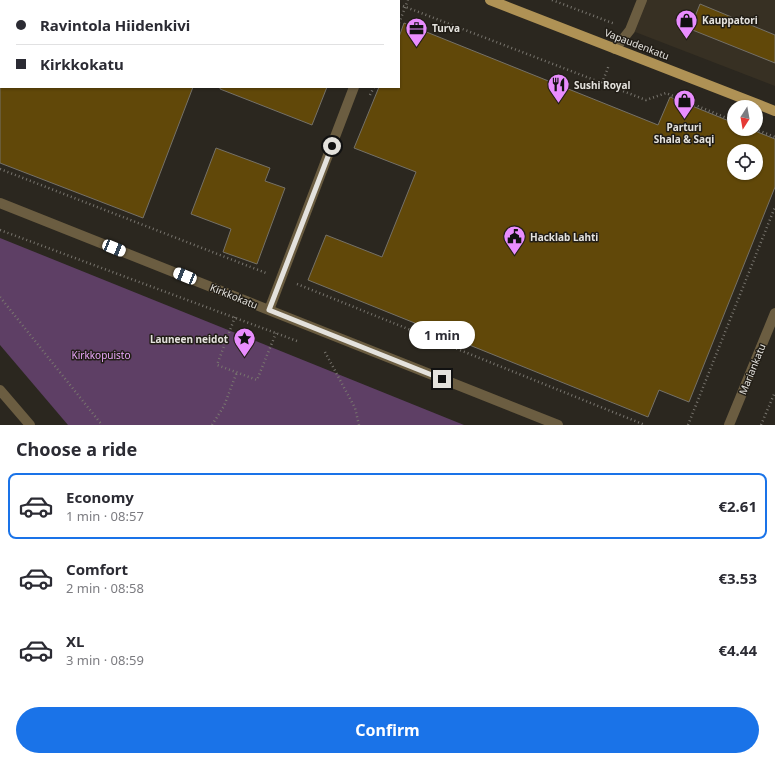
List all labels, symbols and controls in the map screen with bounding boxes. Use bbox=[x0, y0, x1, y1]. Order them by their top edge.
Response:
shop icon: Kauppatori bbox=[674, 7, 700, 40]
place label: Kauppatori bbox=[702, 13, 758, 27]
text: Ravintola Hiidenkivi bbox=[40, 15, 190, 35]
office icon: Turva bbox=[404, 15, 430, 48]
place label: Turva bbox=[432, 21, 460, 35]
street label: Vapaudenkatu bbox=[603, 25, 671, 63]
text: Kirkkokatu bbox=[40, 54, 124, 74]
restaurant icon: Sushi Royal bbox=[545, 72, 571, 105]
place label: Sushi Royal bbox=[574, 78, 630, 92]
shop icon: Parturi Shala & Saqi bbox=[671, 88, 697, 121]
north arrow bbox=[727, 100, 763, 136]
map controls bbox=[727, 100, 763, 180]
place label: Parturi Shala & Saqi bbox=[654, 120, 714, 146]
route start bbox=[323, 137, 341, 155]
button: locate bbox=[727, 144, 763, 180]
public building icon: Hacklab Lahti bbox=[501, 224, 527, 257]
place label: Hacklab Lahti bbox=[530, 230, 598, 244]
car bbox=[101, 238, 127, 258]
car bbox=[172, 266, 198, 286]
street label: Kirkkokatu bbox=[208, 280, 260, 312]
callout: 1 min bbox=[409, 321, 475, 349]
place icon: Launeen neidot bbox=[231, 326, 257, 359]
text: 1 min bbox=[424, 326, 460, 344]
place label: Launeen neidot bbox=[150, 332, 229, 346]
street label: Mariankatu bbox=[735, 341, 769, 397]
park label: Kirkkopuisto bbox=[72, 348, 131, 362]
route end bbox=[433, 370, 451, 388]
text: Choose a ride bbox=[16, 437, 137, 461]
text: Economy bbox=[66, 487, 134, 507]
icon: car bbox=[18, 488, 54, 524]
text: €2.61 bbox=[718, 496, 757, 516]
text: 1 min · 08:57 bbox=[66, 507, 144, 525]
text: Comfort bbox=[66, 559, 128, 579]
icon: car bbox=[18, 560, 54, 596]
text: €3.53 bbox=[718, 568, 757, 588]
text: 2 min · 08:58 bbox=[66, 579, 144, 597]
text: XL bbox=[66, 631, 84, 651]
icon: car bbox=[18, 632, 54, 668]
text: €4.44 bbox=[718, 640, 757, 660]
text: 3 min · 08:59 bbox=[66, 651, 144, 669]
button: Confirm bbox=[16, 707, 759, 753]

